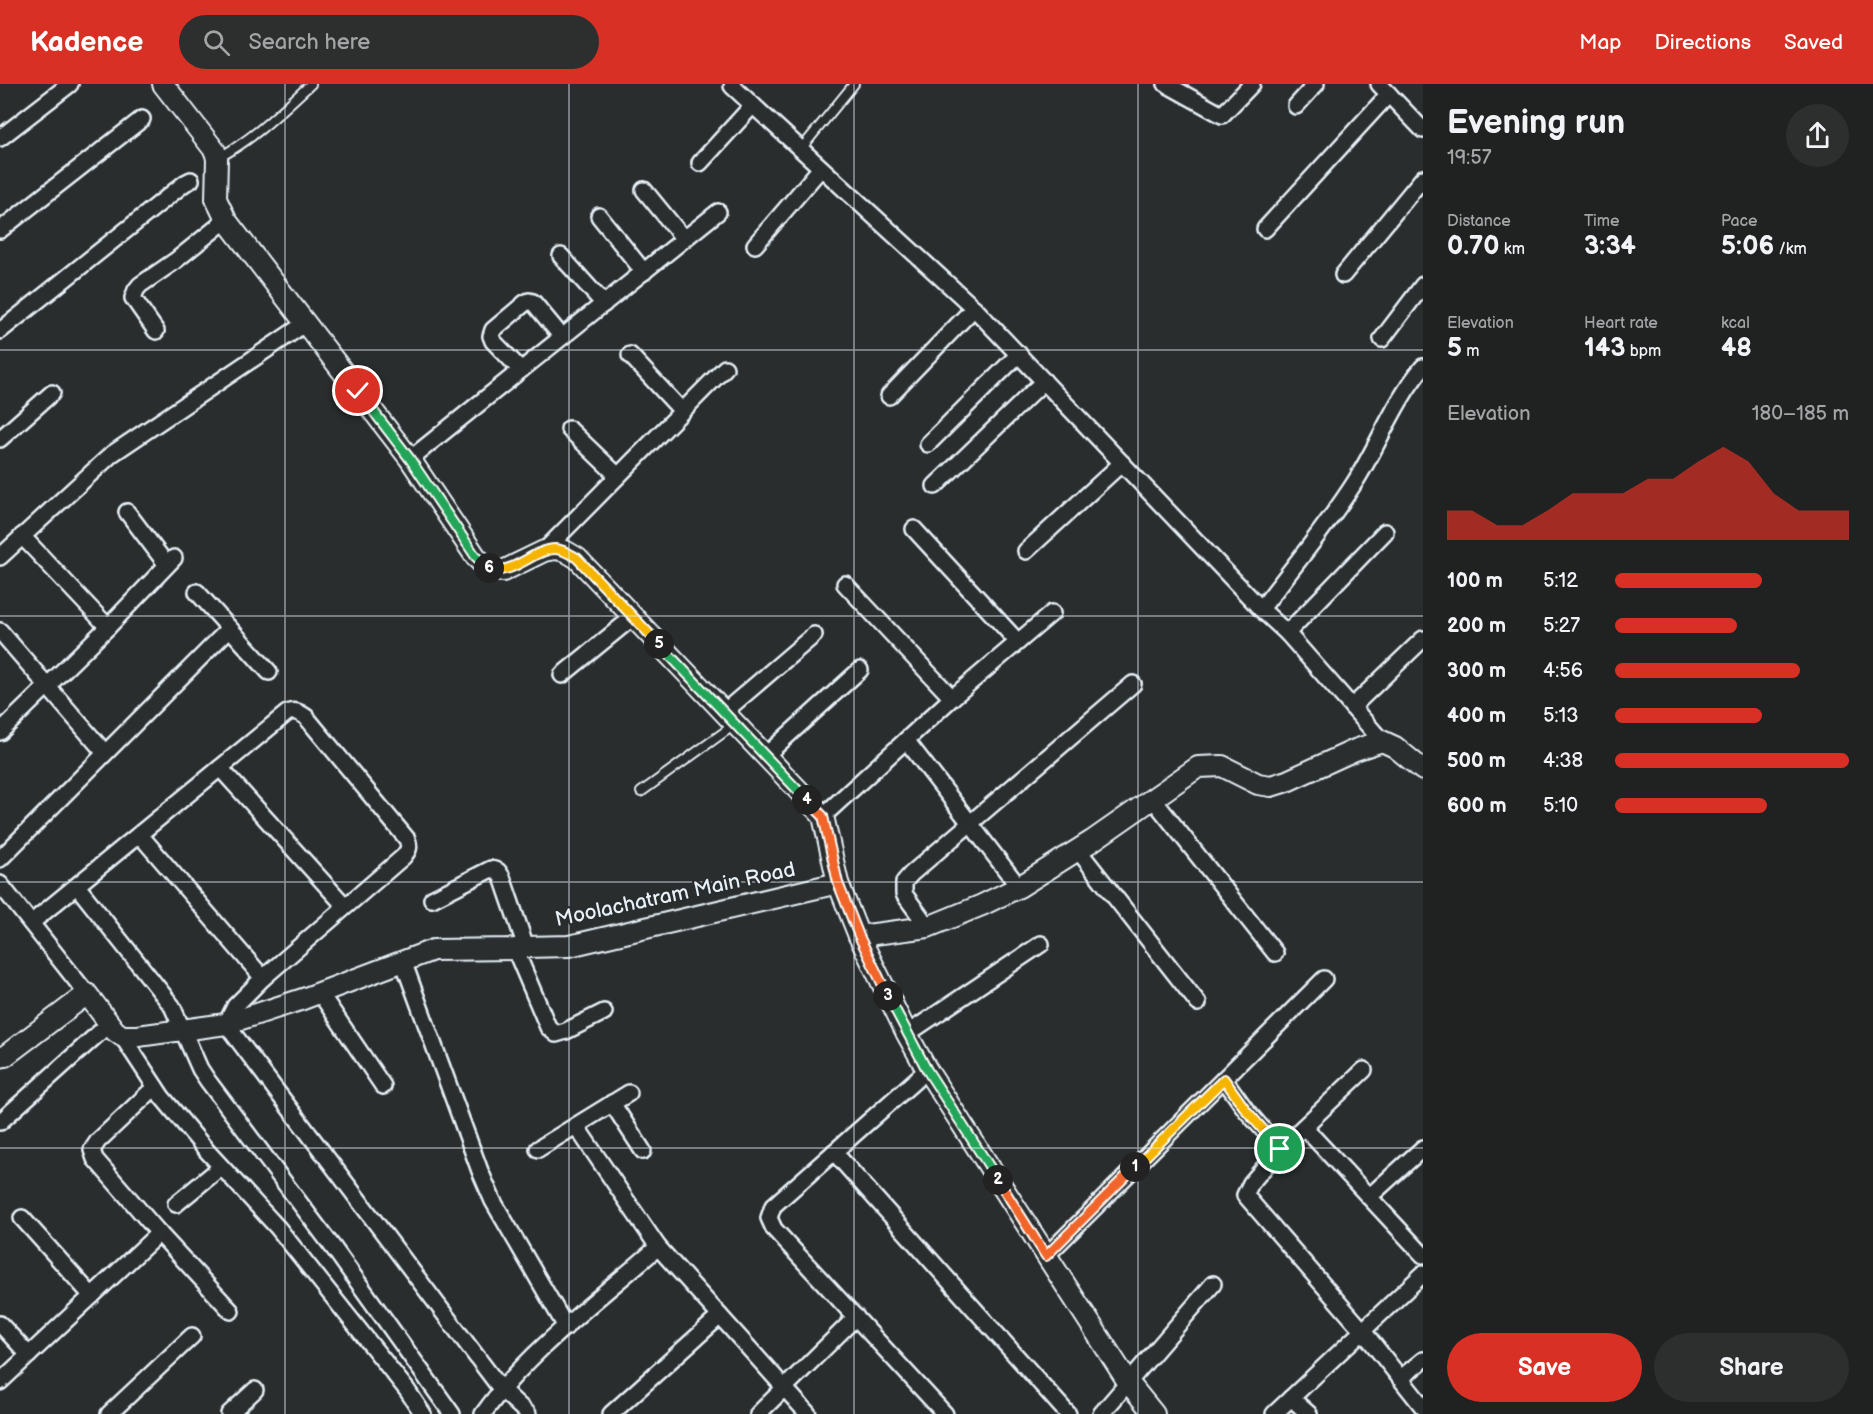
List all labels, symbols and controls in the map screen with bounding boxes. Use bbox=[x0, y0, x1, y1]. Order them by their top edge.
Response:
search box bbox=[179, 15, 599, 69]
text: Kadence bbox=[30, 26, 143, 59]
icon: search bbox=[200, 26, 233, 59]
text: Search here bbox=[248, 29, 370, 56]
text: Map bbox=[1579, 30, 1622, 55]
text: Directions bbox=[1655, 30, 1751, 55]
text: Saved bbox=[1784, 30, 1843, 55]
text: Evening run bbox=[1447, 103, 1625, 143]
button: share bbox=[1786, 104, 1849, 167]
text: 19:57 bbox=[1447, 146, 1492, 170]
text: Distance bbox=[1447, 212, 1511, 231]
text: Time bbox=[1584, 212, 1619, 231]
text: Pace bbox=[1721, 212, 1757, 231]
text: 0.70 bbox=[1447, 231, 1499, 262]
text: 3:34 bbox=[1584, 231, 1636, 262]
text: 5:06 bbox=[1721, 231, 1774, 262]
text: km bbox=[1499, 240, 1525, 259]
text: /km bbox=[1774, 240, 1807, 259]
text: Elevation bbox=[1447, 314, 1514, 333]
text: Heart rate bbox=[1584, 314, 1658, 333]
text: kcal bbox=[1721, 314, 1750, 333]
text: 5 bbox=[1447, 333, 1462, 364]
text: 143 bbox=[1584, 333, 1625, 364]
text: 48 bbox=[1721, 333, 1752, 364]
text: m bbox=[1462, 342, 1480, 361]
text: bpm bbox=[1625, 342, 1661, 361]
pin bbox=[332, 365, 383, 416]
icon: check bbox=[341, 374, 374, 407]
text: Elevation bbox=[1447, 402, 1530, 426]
text: 180–185 m bbox=[1752, 402, 1849, 426]
pin: 6 bbox=[474, 553, 504, 583]
text: 6 bbox=[484, 558, 494, 577]
text: 100 m bbox=[1447, 569, 1503, 593]
text: 5:12 bbox=[1543, 569, 1578, 593]
text: 200 m bbox=[1447, 614, 1506, 638]
text: 5:27 bbox=[1543, 614, 1580, 638]
pin: 5 bbox=[644, 629, 674, 659]
text: 5 bbox=[654, 634, 664, 653]
text: 300 m bbox=[1447, 659, 1506, 683]
text: 4:56 bbox=[1543, 659, 1583, 683]
text: 400 m bbox=[1447, 704, 1506, 728]
text: 5:13 bbox=[1543, 704, 1579, 728]
text: 500 m bbox=[1447, 749, 1506, 773]
text: 4:38 bbox=[1543, 749, 1583, 773]
pin: 4 bbox=[792, 785, 822, 815]
text: 4 bbox=[802, 790, 812, 809]
text: 600 m bbox=[1447, 794, 1507, 818]
text: 5:10 bbox=[1543, 794, 1578, 818]
street label: Moolachatram Main Road bbox=[553, 857, 797, 932]
pin: 3 bbox=[873, 981, 903, 1011]
text: 3 bbox=[883, 986, 893, 1005]
pin bbox=[1254, 1123, 1305, 1174]
icon: arrive bbox=[1263, 1132, 1296, 1165]
pin: 1 bbox=[1120, 1152, 1150, 1182]
text: 1 bbox=[1132, 1157, 1138, 1176]
pin: 2 bbox=[983, 1165, 1013, 1195]
text: 2 bbox=[993, 1170, 1003, 1189]
button: Save bbox=[1447, 1333, 1642, 1402]
button: Share bbox=[1654, 1333, 1849, 1402]

